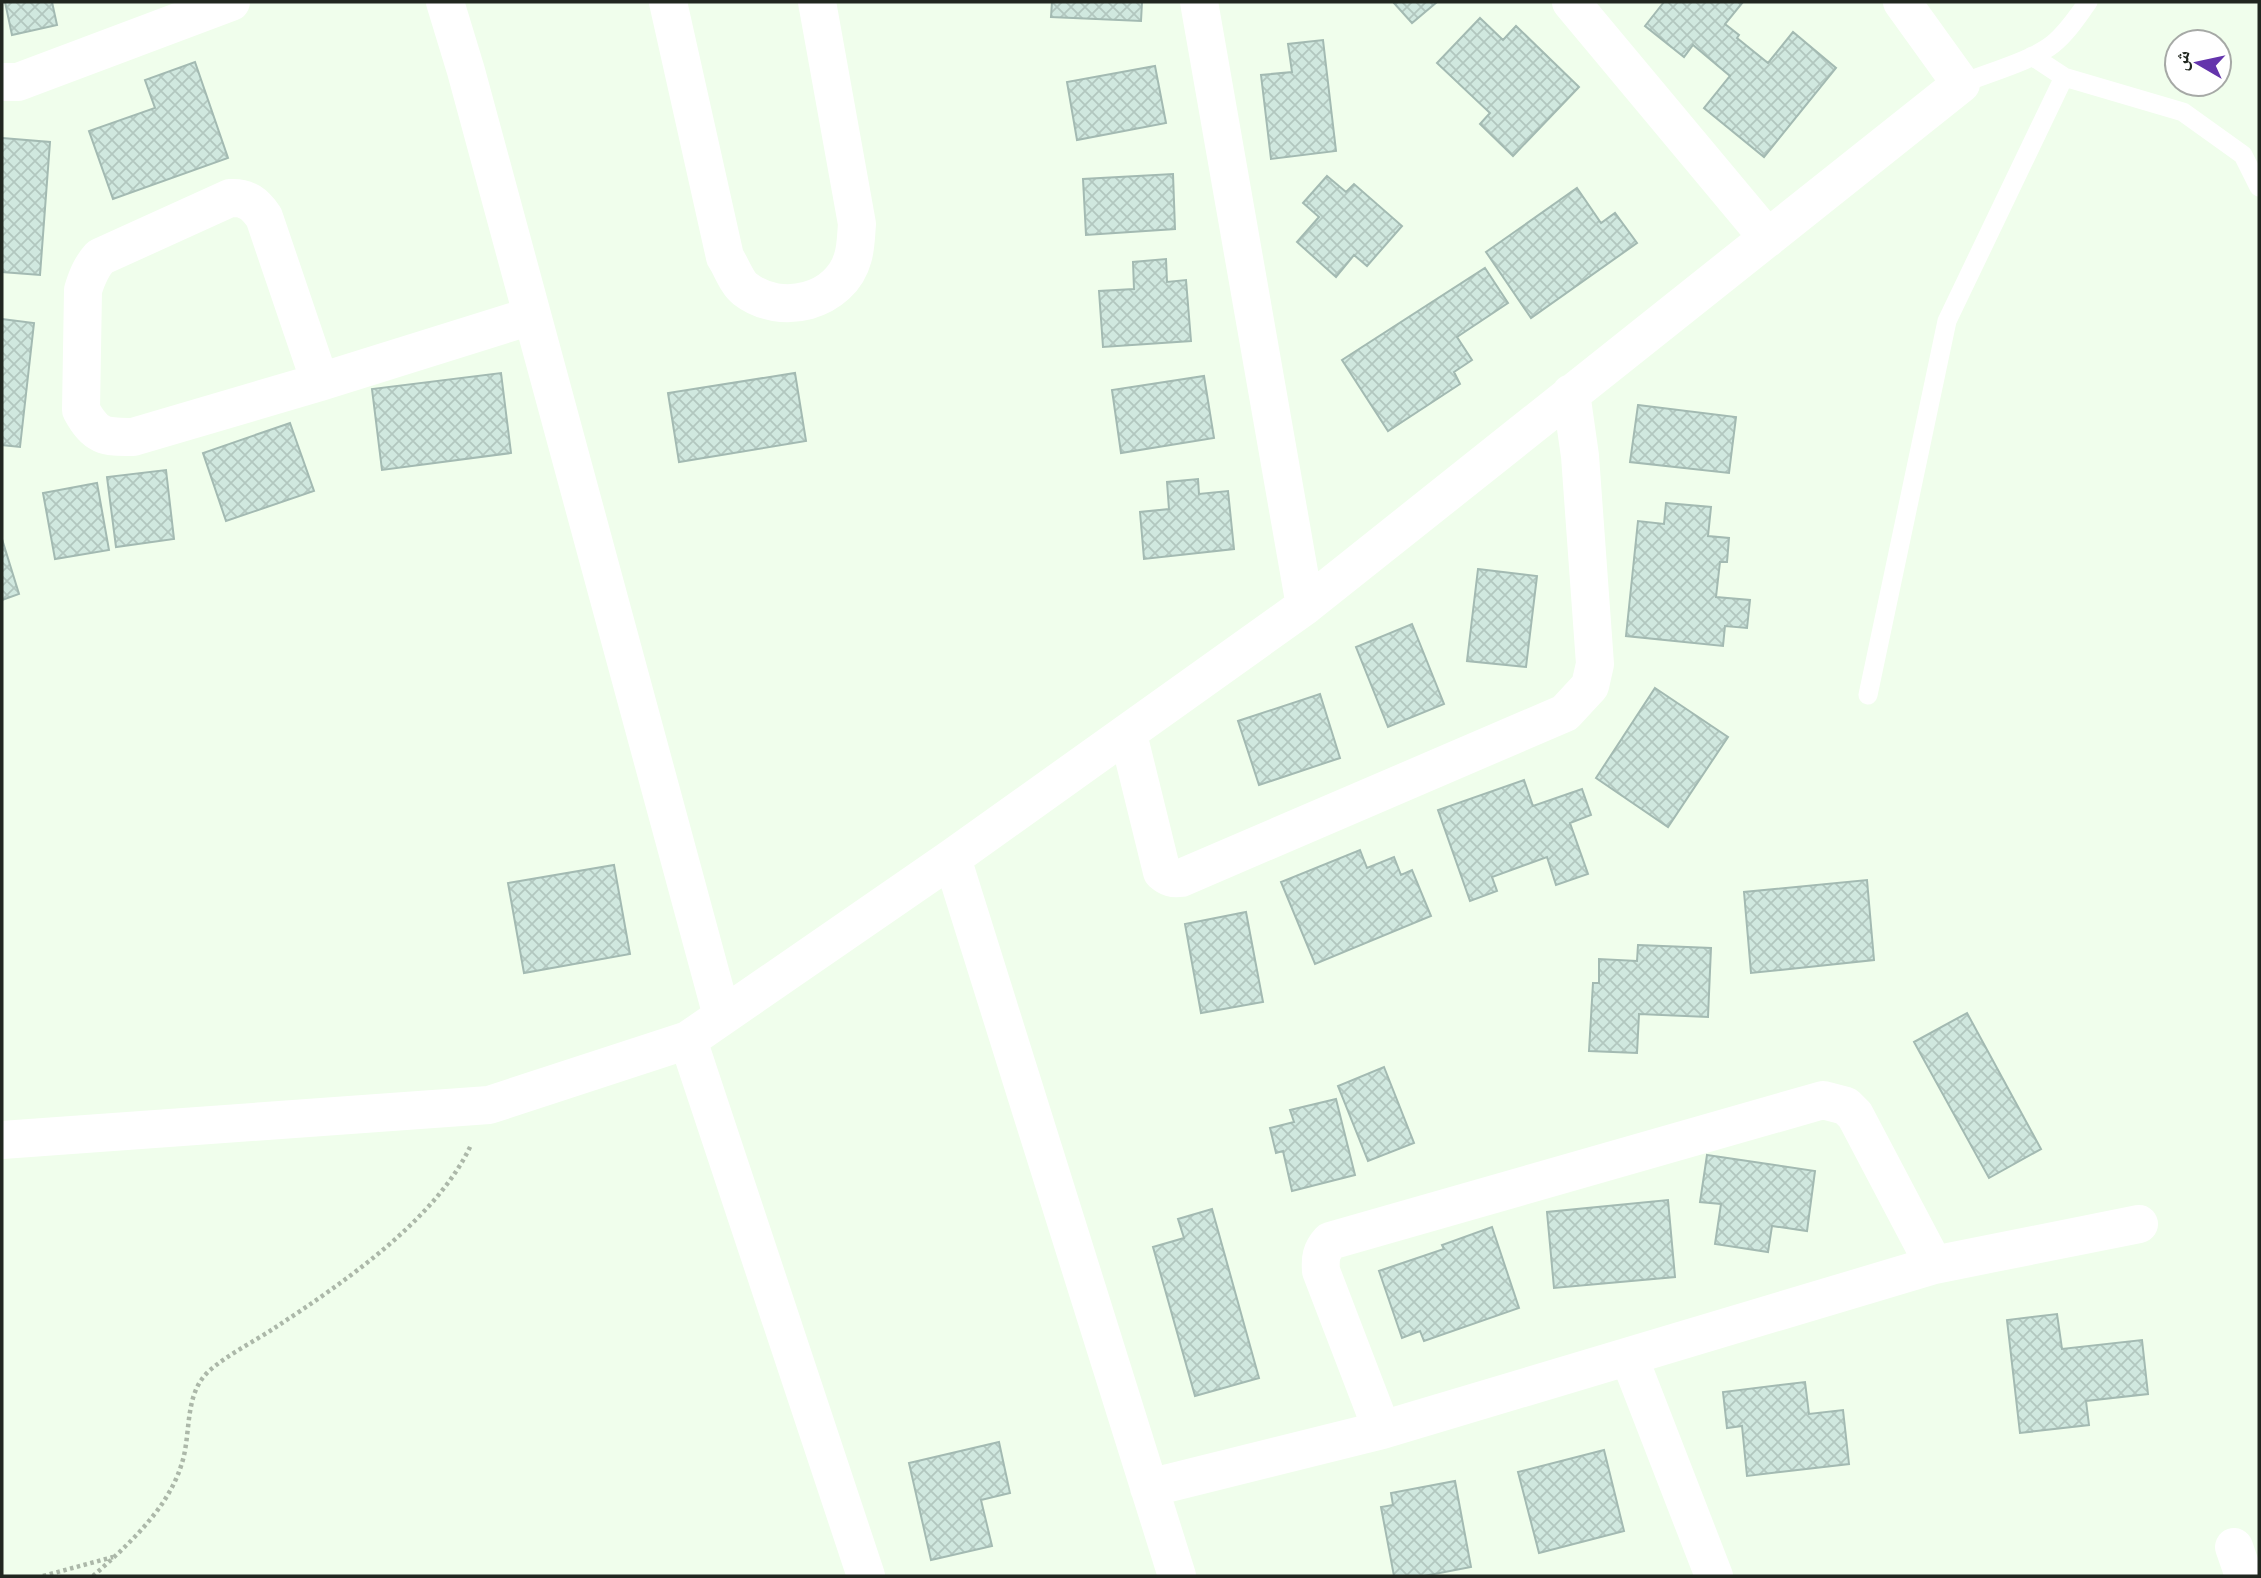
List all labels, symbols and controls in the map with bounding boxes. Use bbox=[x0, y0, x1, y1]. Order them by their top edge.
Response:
north arrow bbox=[2163, 28, 2233, 98]
text: ش bbox=[2170, 49, 2195, 72]

